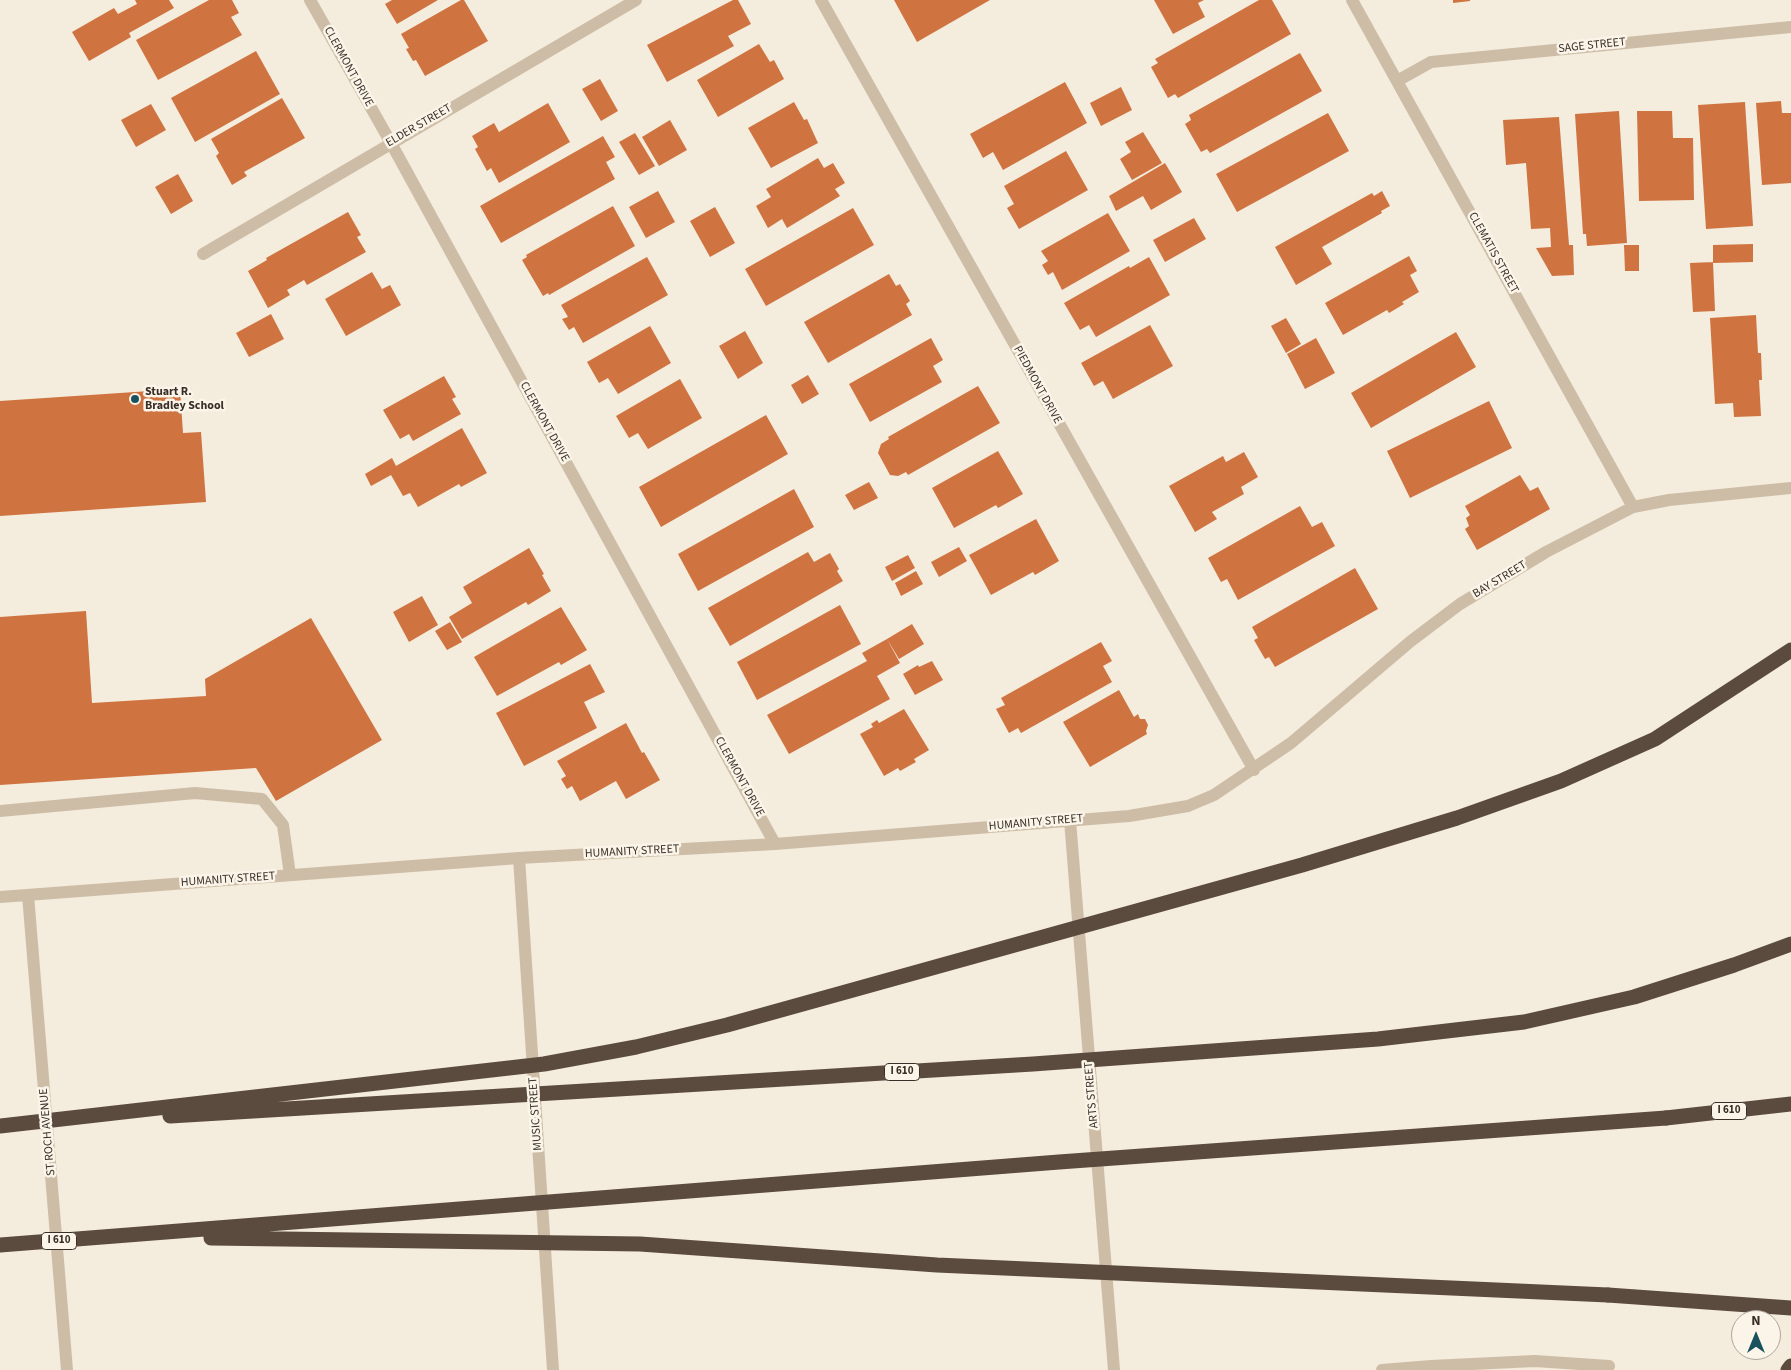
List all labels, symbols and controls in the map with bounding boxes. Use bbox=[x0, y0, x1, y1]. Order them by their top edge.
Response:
street label: CLERMONT DRIVE bbox=[320, 25, 376, 109]
street label: SAGE STREET bbox=[1558, 35, 1626, 57]
street label: ELDER STREET bbox=[384, 101, 454, 151]
street label: CLEMATIS STREET bbox=[1465, 210, 1521, 296]
street label: PIEDMONT DRIVE bbox=[1010, 344, 1064, 426]
street label: CLERMONT DRIVE bbox=[516, 380, 572, 464]
place label: Stuart R. Bradley School bbox=[145, 385, 224, 413]
marker: Stuart R. Bradley School bbox=[129, 393, 141, 405]
street label: BAY STREET bbox=[1471, 558, 1529, 602]
street label: CLERMONT DRIVE bbox=[711, 735, 767, 819]
street label: HUMANITY STREET bbox=[988, 812, 1084, 834]
street label: HUMANITY STREET bbox=[584, 842, 680, 862]
street label: HUMANITY STREET bbox=[180, 870, 276, 890]
street label: ARTS STREET bbox=[1082, 1061, 1102, 1129]
road number: I 610 bbox=[884, 1064, 920, 1080]
street label: MUSIC STREET bbox=[526, 1077, 546, 1151]
street label: ST ROCH AVENUE bbox=[37, 1088, 59, 1176]
road number: I 610 bbox=[1712, 1102, 1746, 1120]
road number: I 610 bbox=[42, 1232, 76, 1250]
north arrow bbox=[1731, 1310, 1781, 1360]
text: N bbox=[1751, 1311, 1761, 1331]

